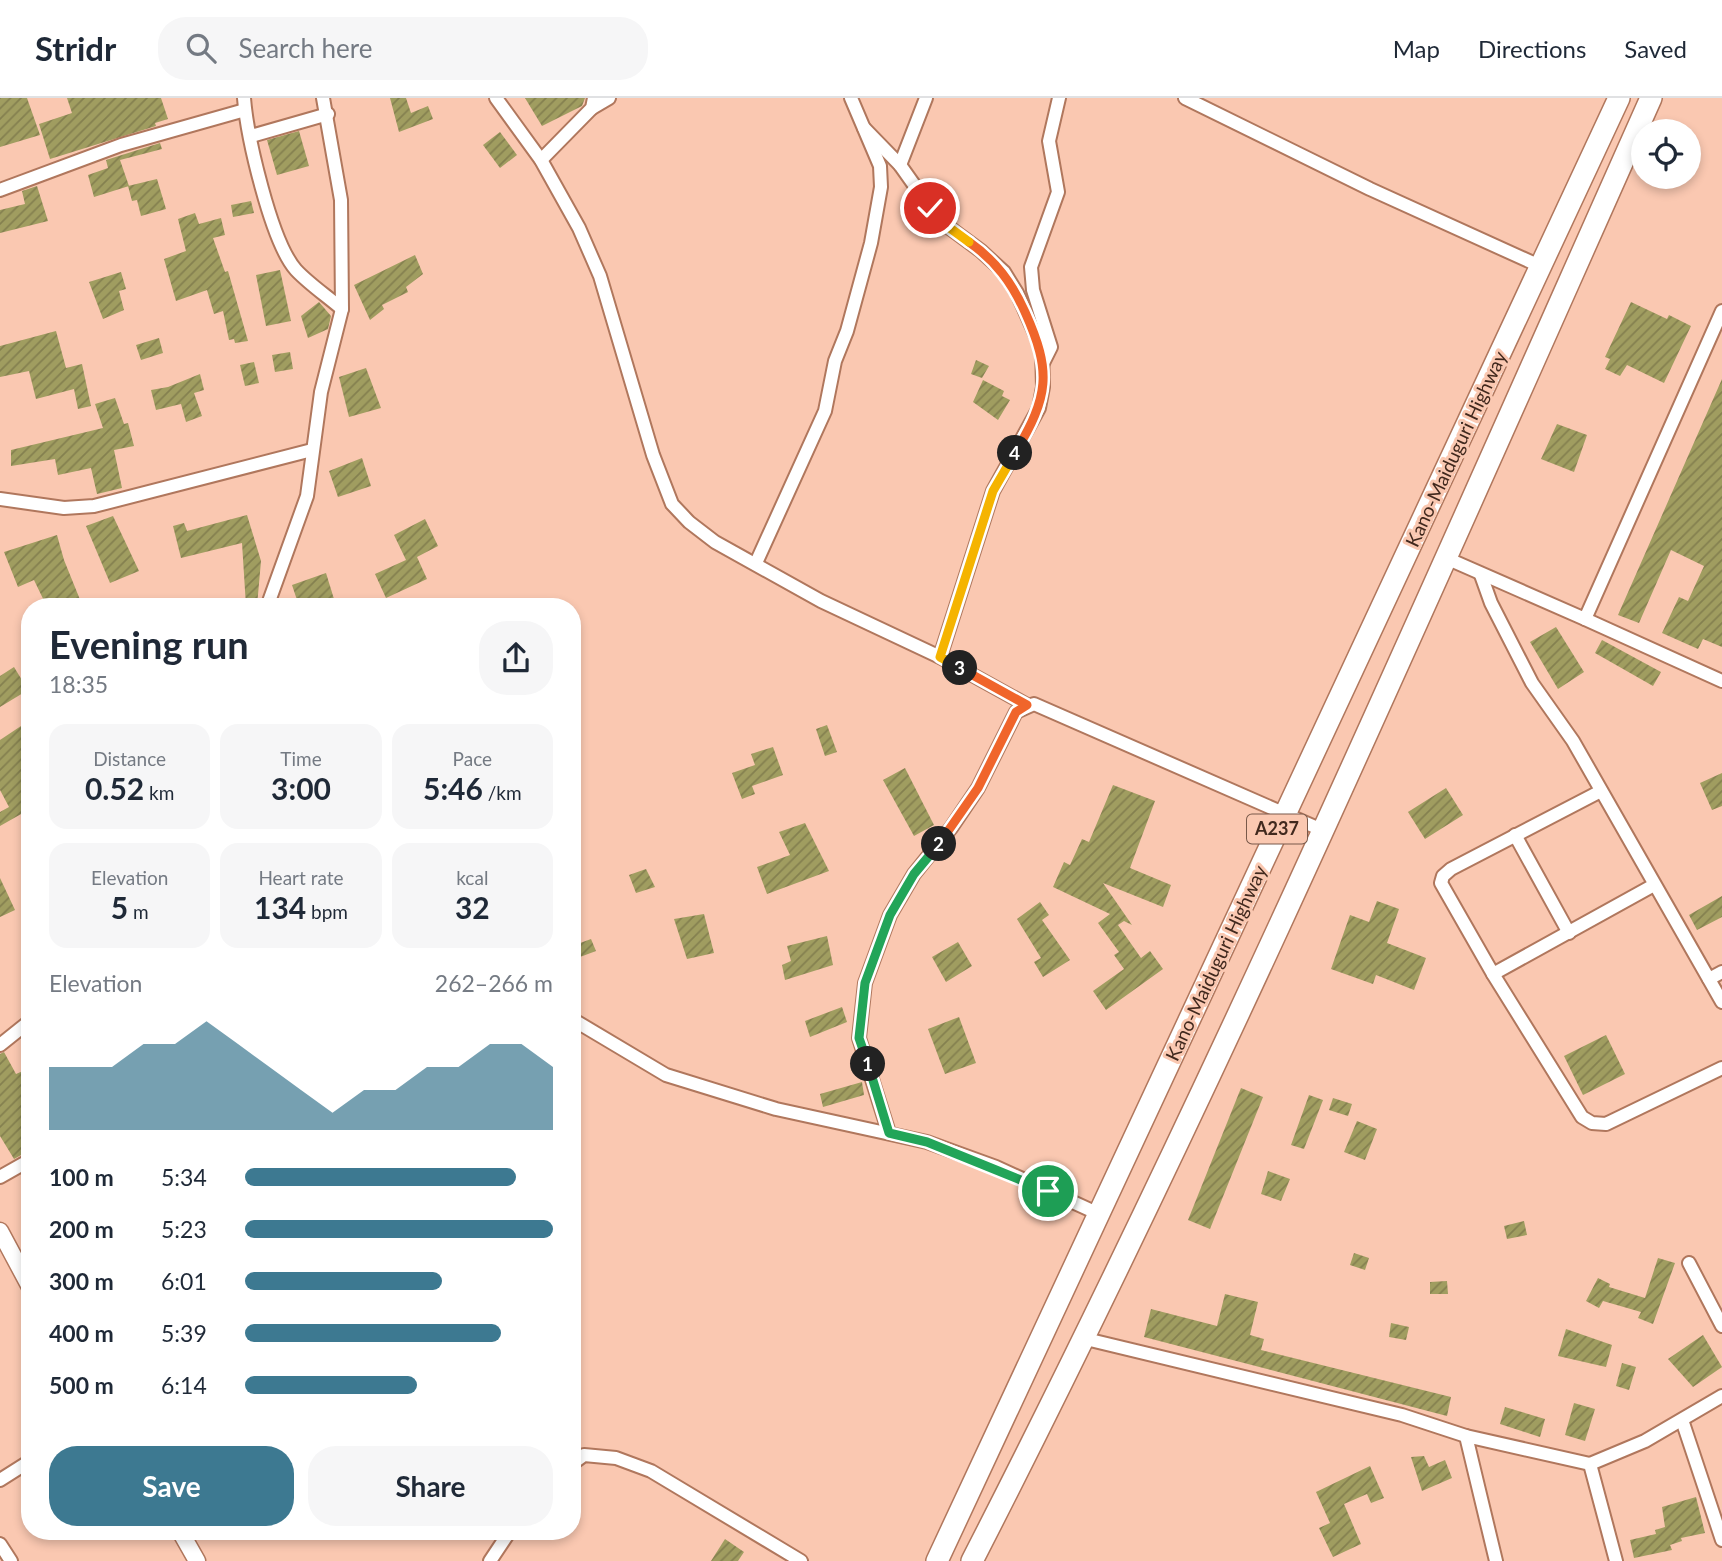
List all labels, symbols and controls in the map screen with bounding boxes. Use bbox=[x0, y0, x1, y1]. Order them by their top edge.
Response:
search box bbox=[158, 17, 648, 80]
text: Stridr bbox=[35, 28, 116, 68]
icon: search bbox=[182, 29, 220, 67]
text: Search here bbox=[238, 32, 372, 64]
text: Map bbox=[1393, 34, 1440, 63]
text: Directions bbox=[1478, 34, 1586, 63]
text: Saved bbox=[1624, 34, 1687, 63]
map controls bbox=[1631, 119, 1701, 189]
button: locate bbox=[1631, 119, 1701, 189]
pin bbox=[900, 178, 960, 238]
icon: check bbox=[911, 189, 949, 227]
street label: Kano-Maiduguri Highway bbox=[1400, 347, 1511, 550]
pin: 4 bbox=[998, 436, 1032, 470]
text: 4 bbox=[1009, 441, 1020, 464]
text: Evening run bbox=[49, 621, 249, 667]
button: share bbox=[479, 621, 553, 695]
pin: 3 bbox=[942, 650, 978, 686]
text: 3 bbox=[954, 656, 965, 679]
text: 18:35 bbox=[49, 670, 108, 698]
text: Distance bbox=[93, 747, 166, 770]
text: Time bbox=[280, 747, 322, 770]
text: Pace bbox=[453, 747, 492, 770]
text: 0.52 bbox=[85, 770, 144, 806]
text: 3:00 bbox=[271, 770, 331, 806]
text: 5:46 bbox=[423, 770, 483, 806]
text: km bbox=[144, 781, 174, 804]
text: /km bbox=[483, 781, 522, 804]
road number: A237 bbox=[1247, 814, 1307, 844]
pin: 2 bbox=[922, 826, 956, 862]
text: 2 bbox=[933, 832, 944, 855]
street label: Kano-Maiduguri Highway bbox=[1160, 861, 1271, 1064]
text: Elevation bbox=[91, 866, 168, 889]
text: Heart rate bbox=[258, 866, 344, 889]
text: kcal bbox=[456, 866, 488, 889]
text: 5 bbox=[111, 889, 128, 925]
text: 134 bbox=[254, 889, 306, 925]
text: 32 bbox=[455, 889, 490, 925]
text: m bbox=[128, 900, 149, 923]
text: bpm bbox=[306, 900, 348, 923]
text: Elevation bbox=[49, 969, 142, 997]
text: 262–266 m bbox=[435, 969, 553, 997]
pin: 1 bbox=[850, 1046, 886, 1082]
text: 1 bbox=[862, 1052, 873, 1075]
pin bbox=[1018, 1161, 1078, 1221]
text: 100 m bbox=[49, 1163, 114, 1191]
text: 5:34 bbox=[161, 1163, 207, 1191]
icon: arrive bbox=[1029, 1172, 1067, 1210]
text: 200 m bbox=[49, 1215, 114, 1243]
text: 5:23 bbox=[161, 1215, 207, 1243]
text: 300 m bbox=[49, 1267, 114, 1295]
text: 6:01 bbox=[161, 1267, 207, 1295]
text: 400 m bbox=[49, 1319, 114, 1347]
text: 5:39 bbox=[161, 1319, 207, 1347]
text: 500 m bbox=[49, 1371, 114, 1399]
text: 6:14 bbox=[161, 1371, 207, 1399]
button: Save bbox=[49, 1446, 294, 1526]
button: Share bbox=[308, 1446, 553, 1526]

